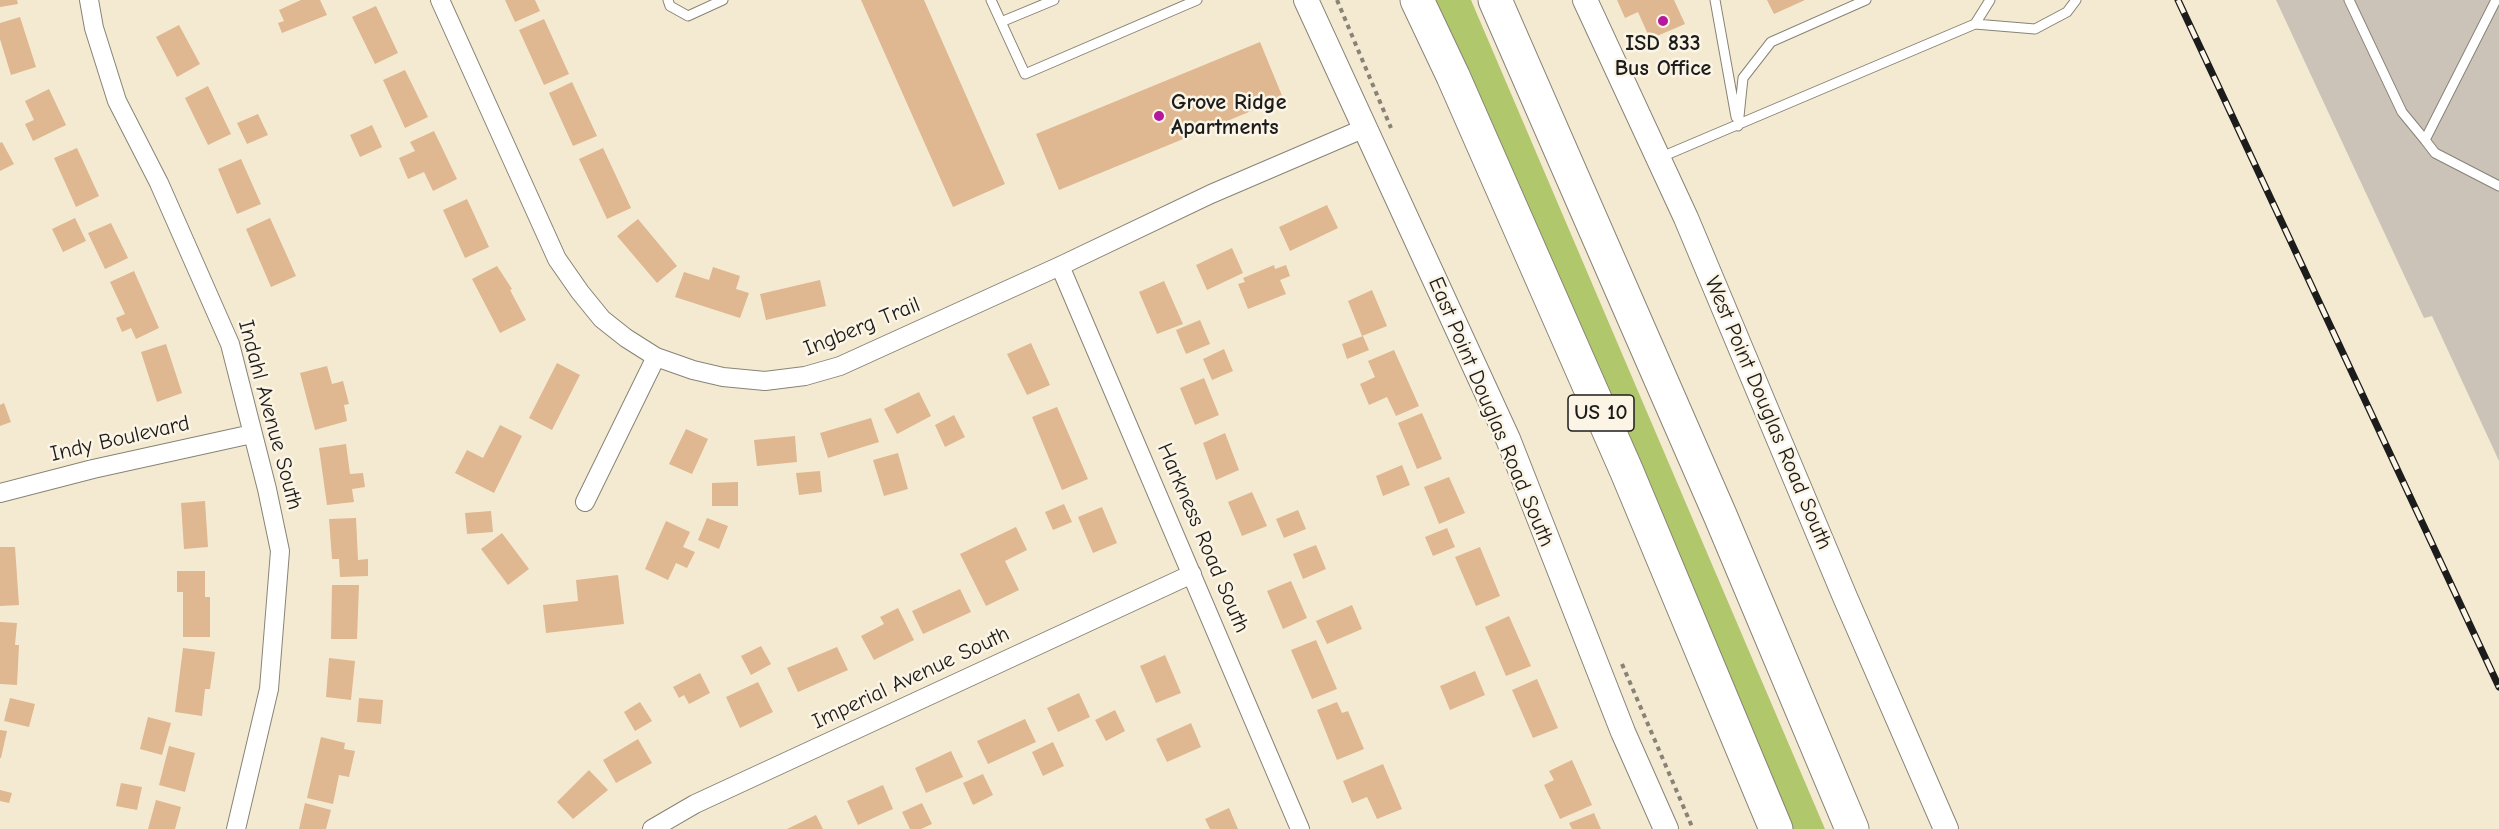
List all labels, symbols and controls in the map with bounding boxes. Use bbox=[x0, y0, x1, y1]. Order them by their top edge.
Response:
marker: ISD 833 Bus Office bbox=[1656, 14, 1670, 28]
place label: ISD 833 Bus Office bbox=[1615, 31, 1711, 82]
place label: Grove Ridge Apartments bbox=[1171, 90, 1286, 142]
marker: Grove Ridge Apartments bbox=[1152, 109, 1166, 123]
street label: West Point Douglas Road South bbox=[1698, 272, 1838, 554]
street label: East Point Douglas Road South bbox=[1422, 273, 1560, 551]
street label: Ingberg Trail bbox=[800, 292, 924, 362]
street label: Indahl Avenue South bbox=[232, 317, 308, 513]
road number: US 10 bbox=[1568, 395, 1634, 431]
street label: Indy Boulevard bbox=[48, 410, 192, 468]
street label: Harkness Road South bbox=[1151, 439, 1255, 637]
street label: Imperial Avenue South bbox=[808, 621, 1014, 735]

